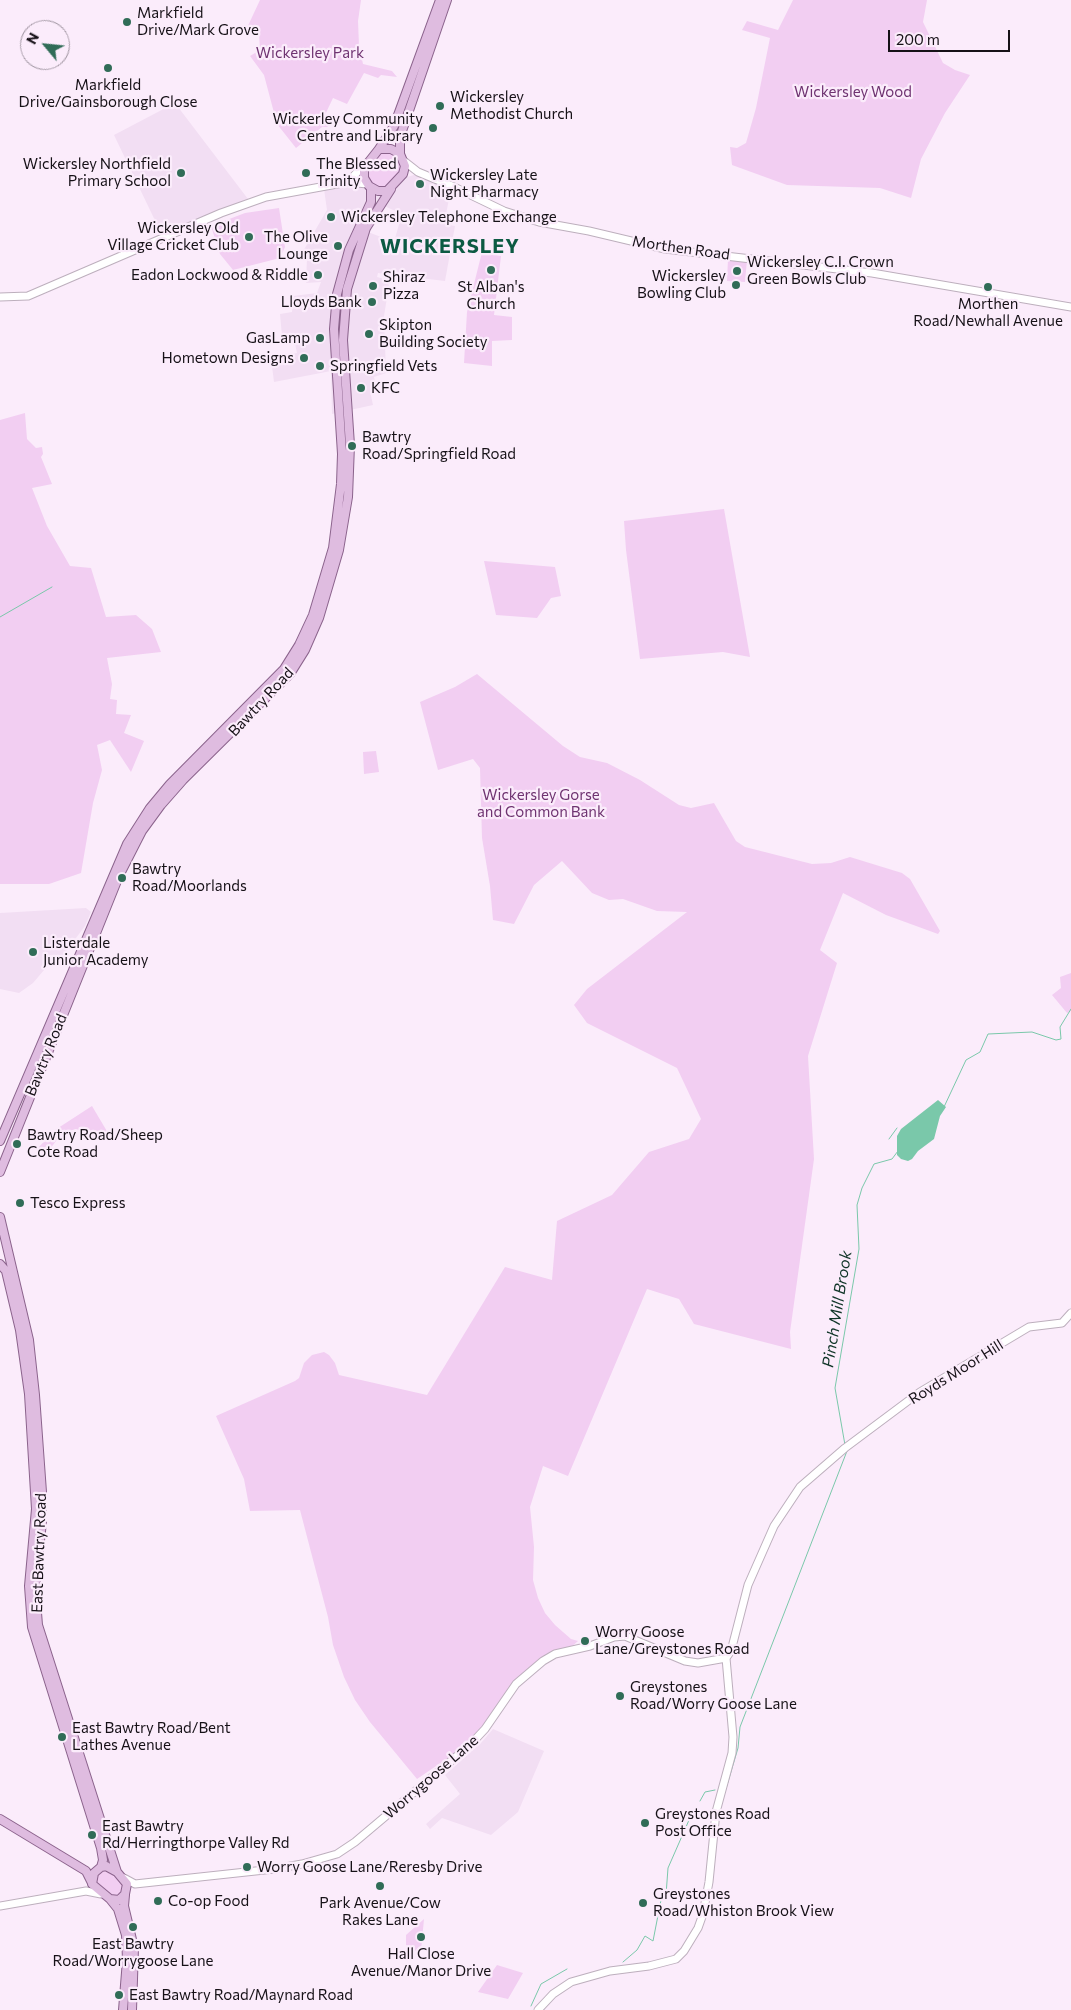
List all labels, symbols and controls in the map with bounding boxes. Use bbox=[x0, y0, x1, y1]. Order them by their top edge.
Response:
place label: Markfield Drive/Mark Grove bbox=[137, 4, 259, 39]
marker: Markfield Drive/Mark Grove bbox=[121, 16, 133, 28]
north arrow bbox=[20, 20, 70, 70]
scale bar bbox=[891, 20, 1014, 52]
text: N bbox=[22, 30, 42, 47]
text: 200 m bbox=[896, 30, 940, 48]
park label: Wickersley Park bbox=[256, 44, 364, 62]
marker: Markfield Drive/Gainsborough Close bbox=[102, 62, 114, 74]
place label: Markfield Drive/Gainsborough Close bbox=[19, 76, 197, 111]
park label: Wickersley Wood bbox=[794, 83, 912, 101]
place label: Wickersley Methodist Church bbox=[450, 88, 573, 123]
marker: Wickersley Methodist Church bbox=[434, 100, 446, 112]
place label: Wickerley Community Centre and Library bbox=[272, 110, 423, 145]
marker: Wickerley Community Centre and Library bbox=[427, 122, 439, 134]
place label: Wickersley Northfield Primary School bbox=[23, 155, 171, 190]
place label: The Blessed Trinity bbox=[316, 155, 397, 190]
place label: Wickersley Late Night Pharmacy bbox=[430, 166, 539, 201]
marker: Wickersley Northfield Primary School bbox=[175, 167, 187, 179]
marker: The Blessed Trinity bbox=[300, 167, 312, 179]
marker: Wickersley Late Night Pharmacy bbox=[414, 178, 426, 190]
place label: Wickersley Telephone Exchange bbox=[341, 208, 557, 226]
marker: Wickersley Telephone Exchange bbox=[325, 211, 337, 223]
place label: Wickersley Old Village Cricket Club bbox=[107, 219, 239, 254]
place label: The Olive Lounge bbox=[264, 228, 328, 263]
marker: Wickersley Old Village Cricket Club bbox=[243, 231, 255, 243]
street label: Morthen Road bbox=[631, 232, 731, 264]
district label: WICKERSLEY bbox=[379, 234, 521, 258]
marker: The Olive Lounge bbox=[332, 240, 344, 252]
place label: Wickersley C.I. Crown Green Bowls Club bbox=[747, 253, 894, 288]
marker: St Alban's Church bbox=[485, 264, 497, 276]
marker: Wickersley C.I. Crown Green Bowls Club bbox=[731, 265, 743, 277]
place label: Eadon Lockwood & Riddle bbox=[131, 266, 308, 284]
place label: Wickersley Bowling Club bbox=[637, 267, 726, 302]
place label: Shiraz Pizza bbox=[383, 268, 425, 303]
marker: Eadon Lockwood & Riddle bbox=[312, 269, 324, 281]
place label: St Alban's Church bbox=[458, 278, 524, 313]
marker: Wickersley Bowling Club bbox=[730, 279, 742, 291]
marker: Shiraz Pizza bbox=[367, 280, 379, 292]
marker: Morthen Road/Newhall Avenue bbox=[982, 281, 994, 293]
place label: Lloyds Bank bbox=[281, 293, 362, 311]
place label: Morthen Road/Newhall Avenue bbox=[913, 295, 1063, 330]
marker: Lloyds Bank bbox=[366, 296, 378, 308]
place label: Skipton Building Society bbox=[379, 316, 488, 351]
marker: Skipton Building Society bbox=[363, 328, 375, 340]
place label: GasLamp bbox=[246, 329, 310, 347]
marker: GasLamp bbox=[314, 332, 326, 344]
place label: Hometown Designs bbox=[162, 349, 294, 367]
marker: Hometown Designs bbox=[298, 352, 310, 364]
place label: Springfield Vets bbox=[330, 357, 437, 375]
marker: Springfield Vets bbox=[314, 360, 326, 372]
place label: KFC bbox=[371, 379, 400, 397]
marker: KFC bbox=[355, 382, 367, 394]
place label: Bawtry Road/Springfield Road bbox=[362, 428, 516, 463]
marker: Bawtry Road/Springfield Road bbox=[346, 440, 358, 452]
street label: Bawtry Road bbox=[225, 664, 297, 740]
park label: Wickersley Gorse and Common Bank bbox=[477, 786, 605, 821]
place label: Bawtry Road/Moorlands bbox=[132, 860, 247, 895]
marker: Bawtry Road/Moorlands bbox=[116, 872, 128, 884]
place label: Listerdale Junior Academy bbox=[43, 934, 149, 969]
marker: Listerdale Junior Academy bbox=[27, 946, 39, 958]
street label: Bawtry Road bbox=[21, 1011, 71, 1099]
place label: Bawtry Road/Sheep Cote Road bbox=[27, 1126, 163, 1161]
marker: Bawtry Road/Sheep Cote Road bbox=[11, 1138, 23, 1150]
place label: Tesco Express bbox=[30, 1194, 125, 1212]
marker: Tesco Express bbox=[14, 1197, 26, 1209]
water label: Pinch Mill Brook bbox=[818, 1249, 856, 1369]
street label: Royds Moor Hill bbox=[905, 1336, 1007, 1408]
street label: East Bawtry Road bbox=[28, 1493, 50, 1613]
place label: Worry Goose Lane/Greystones Road bbox=[595, 1623, 749, 1658]
marker: Worry Goose Lane/Greystones Road bbox=[579, 1635, 591, 1647]
place label: Greystones Road/Worry Goose Lane bbox=[630, 1678, 797, 1713]
marker: Greystones Road/Worry Goose Lane bbox=[614, 1690, 626, 1702]
place label: East Bawtry Road/Bent Lathes Avenue bbox=[72, 1719, 231, 1754]
marker: East Bawtry Road/Bent Lathes Avenue bbox=[56, 1731, 68, 1743]
street label: Worrygoose Lane bbox=[380, 1731, 482, 1823]
place label: Greystones Road Post Office bbox=[655, 1805, 770, 1840]
place label: East Bawtry Rd/Herringthorpe Valley Rd bbox=[102, 1817, 290, 1852]
marker: Greystones Road Post Office bbox=[639, 1817, 651, 1829]
marker: East Bawtry Rd/Herringthorpe Valley Rd bbox=[86, 1829, 98, 1841]
place label: Worry Goose Lane/Reresby Drive bbox=[257, 1858, 482, 1876]
marker: Worry Goose Lane/Reresby Drive bbox=[241, 1861, 253, 1873]
marker: Park Avenue/Cow Rakes Lane bbox=[374, 1880, 386, 1892]
place label: Greystones Road/Whiston Brook View bbox=[653, 1885, 834, 1920]
place label: Co-op Food bbox=[168, 1892, 249, 1910]
place label: Park Avenue/Cow Rakes Lane bbox=[319, 1894, 441, 1929]
marker: Co-op Food bbox=[152, 1895, 164, 1907]
marker: Greystones Road/Whiston Brook View bbox=[637, 1897, 649, 1909]
marker: East Bawtry Road/Worrygoose Lane bbox=[127, 1921, 139, 1933]
marker: Hall Close Avenue/Manor Drive bbox=[415, 1931, 427, 1943]
place label: East Bawtry Road/Worrygoose Lane bbox=[53, 1935, 213, 1970]
place label: Hall Close Avenue/Manor Drive bbox=[351, 1945, 491, 1980]
place label: East Bawtry Road/Maynard Road bbox=[129, 1986, 353, 2004]
marker: East Bawtry Road/Maynard Road bbox=[113, 1989, 125, 2001]

